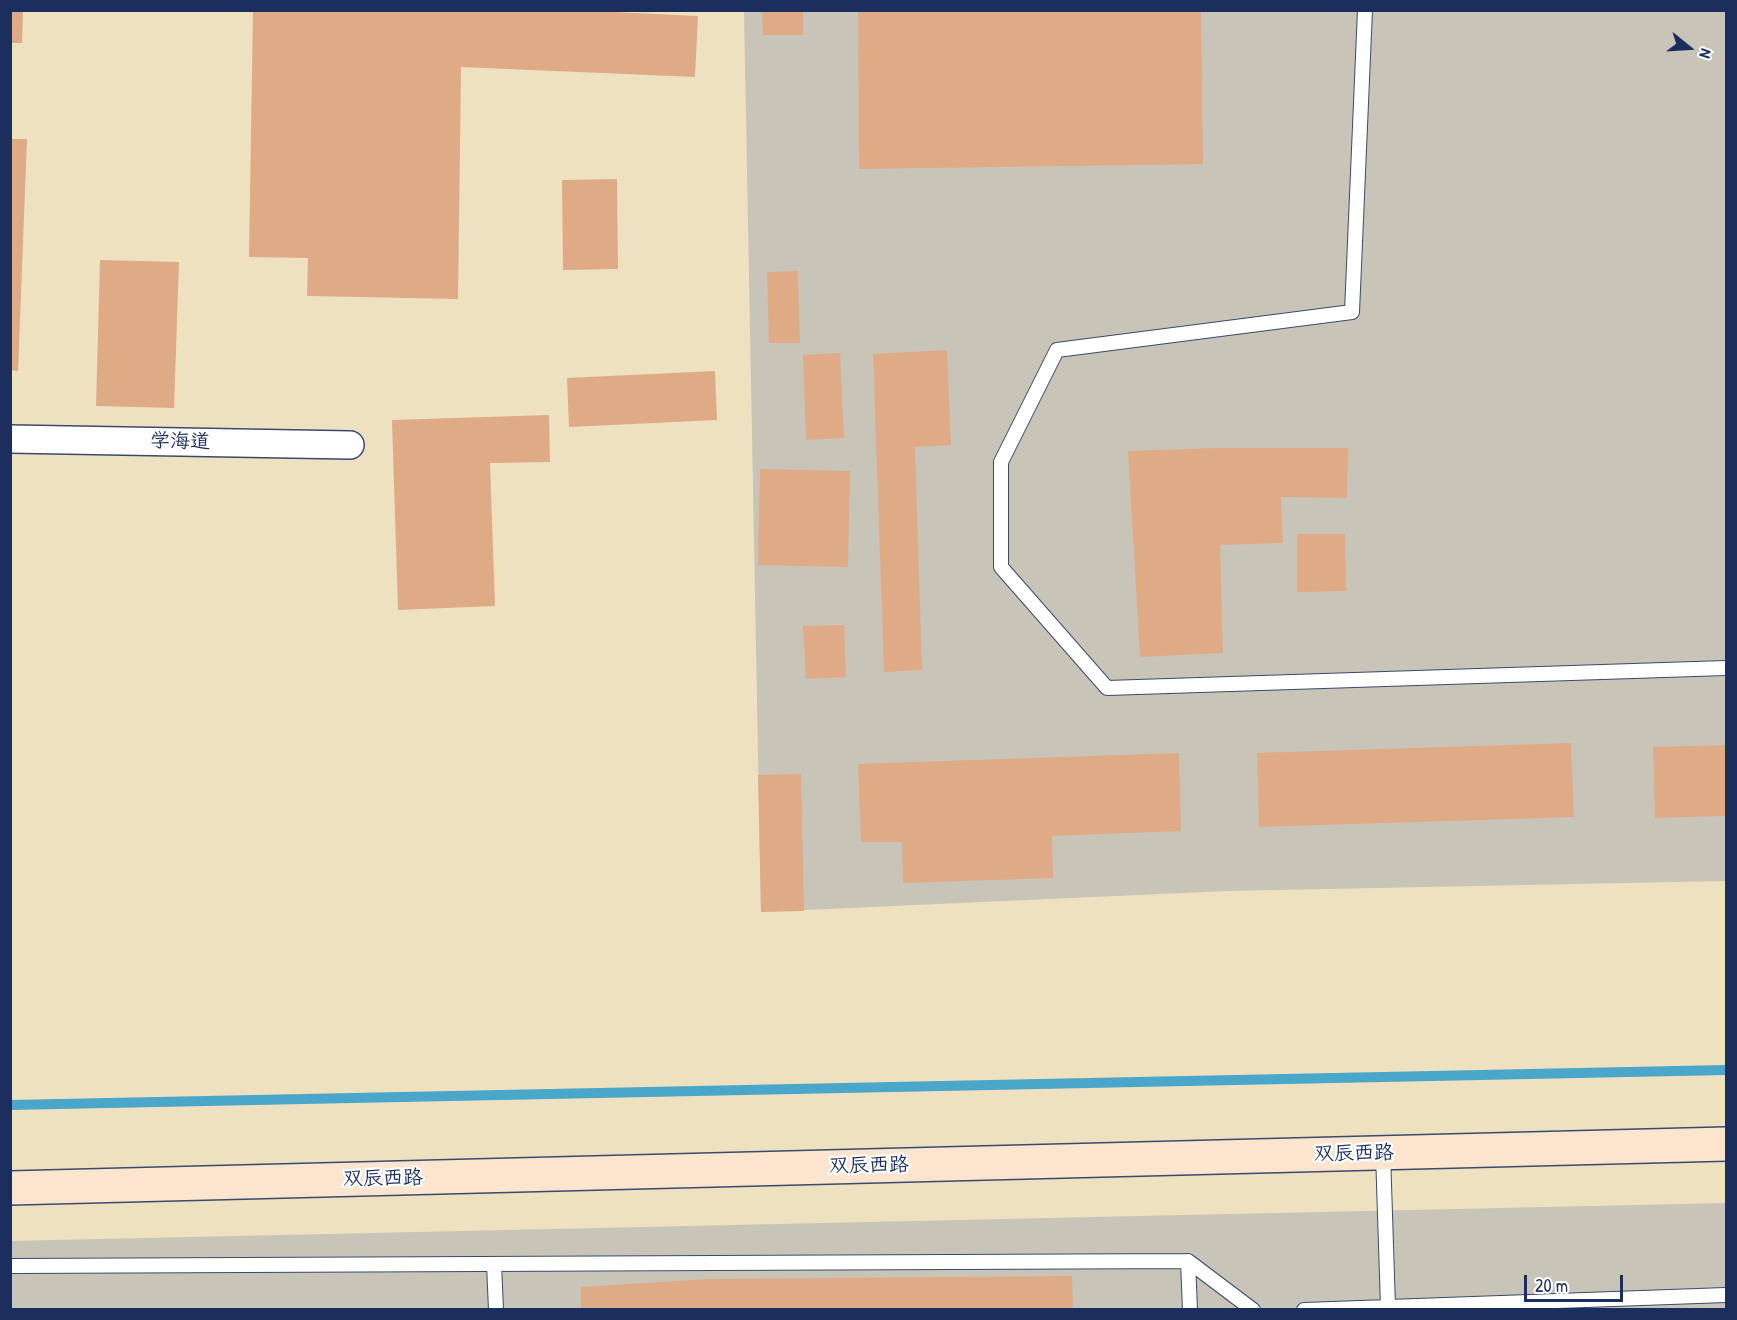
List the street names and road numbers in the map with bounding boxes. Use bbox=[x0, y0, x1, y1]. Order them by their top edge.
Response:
street label: 学海道 bbox=[150, 429, 210, 455]
street label: 双辰西路 bbox=[1314, 1141, 1394, 1167]
street label: 双辰西路 bbox=[829, 1153, 909, 1179]
street label: 双辰西路 bbox=[343, 1166, 423, 1192]

